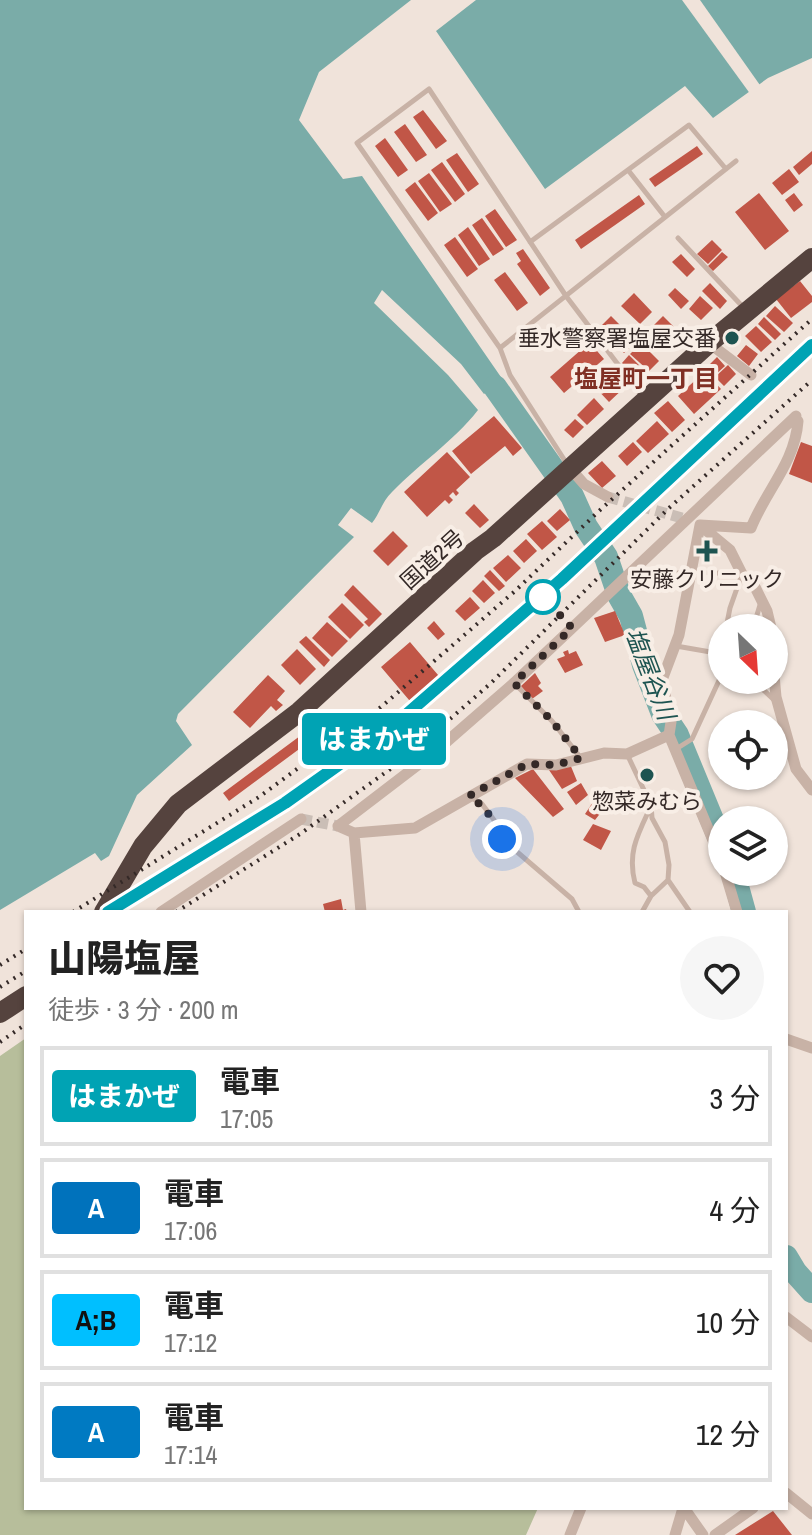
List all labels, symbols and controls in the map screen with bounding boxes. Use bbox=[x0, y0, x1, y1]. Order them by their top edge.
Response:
place label: 垂水警察署塩屋交番 bbox=[518, 323, 716, 353]
marker: 垂水警察署塩屋交番 bbox=[723, 329, 741, 347]
district label: 塩屋町一丁目 bbox=[574, 362, 718, 394]
street label: 国道2号 bbox=[394, 522, 470, 596]
marker: 安藤クリニック bbox=[696, 540, 718, 562]
place label: 安藤クリニック bbox=[630, 564, 784, 594]
unlabelled marker bbox=[526, 580, 560, 614]
north arrow bbox=[708, 614, 788, 694]
map controls bbox=[708, 614, 788, 886]
water label: 塩屋谷川 bbox=[619, 623, 684, 727]
button: locate bbox=[708, 710, 788, 790]
line badge: はまかぜ bbox=[318, 713, 430, 765]
text: はまかぜ bbox=[318, 720, 430, 758]
marker: 惣菜みむら bbox=[638, 766, 656, 784]
place label: 惣菜みむら bbox=[592, 786, 702, 816]
button: layers bbox=[708, 806, 788, 886]
your location bbox=[482, 819, 522, 859]
text: 山陽塩屋 bbox=[48, 933, 200, 984]
button: heart bbox=[680, 936, 764, 1020]
text: 徒歩 · 3 分 · 200 m bbox=[48, 992, 239, 1027]
text: 電車 bbox=[220, 1061, 280, 1101]
text: はまかぜ bbox=[68, 1077, 180, 1115]
text: 3 分 bbox=[709, 1078, 760, 1118]
text: 17:05 bbox=[220, 1101, 273, 1136]
text: 電車 bbox=[164, 1173, 224, 1213]
text: A bbox=[88, 1189, 104, 1227]
text: 4 分 bbox=[709, 1190, 760, 1230]
text: 17:06 bbox=[164, 1213, 217, 1248]
text: 電車 bbox=[164, 1285, 224, 1325]
text: A;B bbox=[76, 1301, 116, 1339]
text: 10 分 bbox=[696, 1302, 760, 1342]
text: 17:12 bbox=[164, 1325, 217, 1360]
text: 電車 bbox=[164, 1397, 224, 1437]
text: A bbox=[88, 1413, 104, 1451]
text: 12 分 bbox=[696, 1414, 760, 1454]
text: 17:14 bbox=[164, 1437, 217, 1472]

